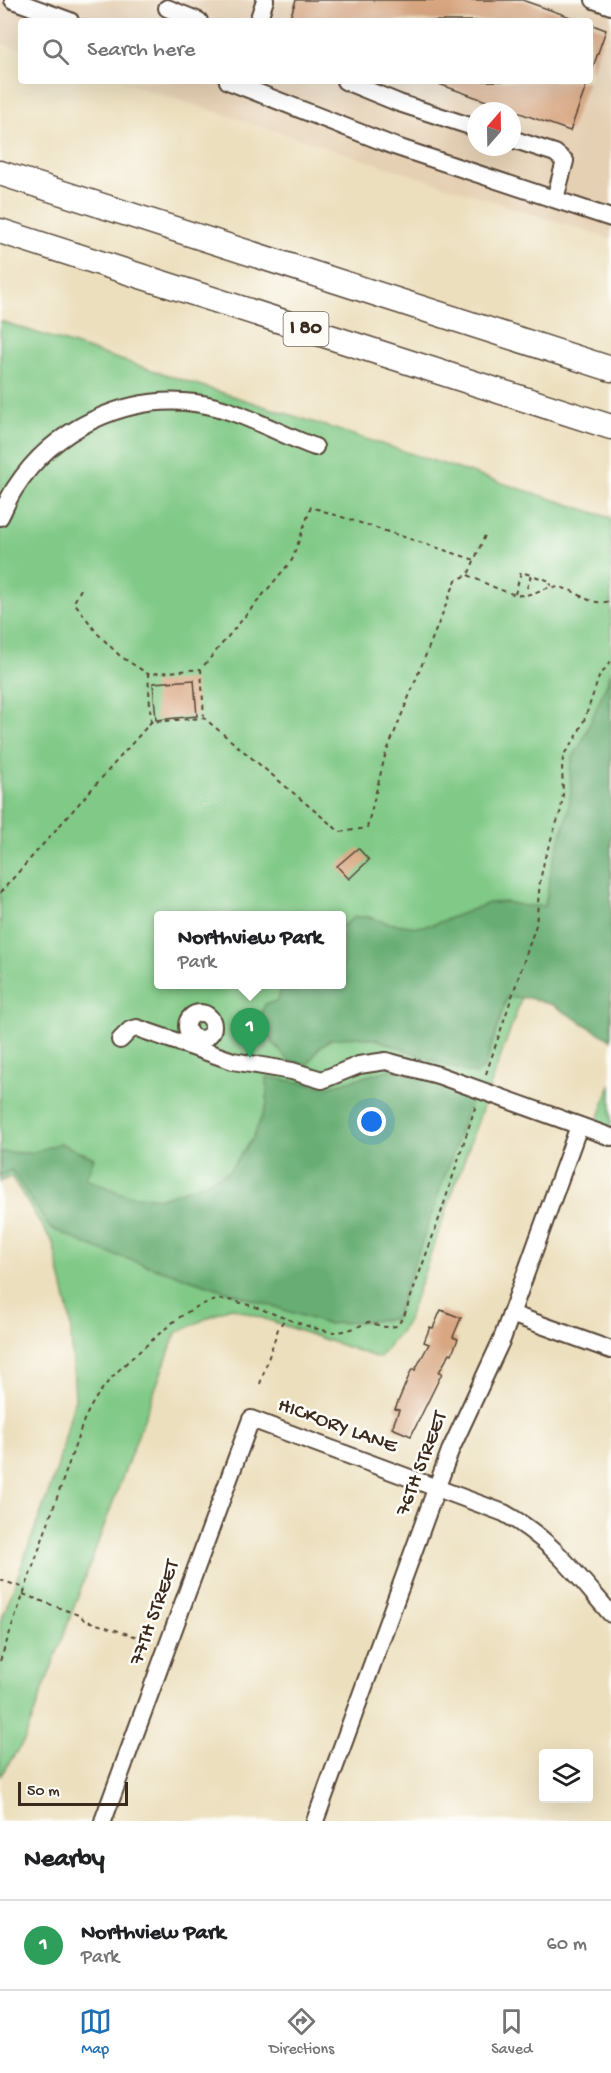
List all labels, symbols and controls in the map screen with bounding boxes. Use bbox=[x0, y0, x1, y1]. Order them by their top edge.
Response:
search box bbox=[18, 18, 593, 84]
icon: search bbox=[39, 35, 72, 68]
text: Search here bbox=[87, 38, 195, 64]
north arrow bbox=[467, 102, 521, 156]
road number: I 80 bbox=[284, 312, 328, 346]
popup bbox=[154, 911, 346, 989]
text: Northview Park bbox=[178, 926, 322, 952]
text: Park bbox=[178, 952, 216, 975]
pin: 1 bbox=[230, 1008, 270, 1058]
your location bbox=[357, 1107, 386, 1136]
street label: HICKORY LANE bbox=[274, 1394, 401, 1460]
street label: 76TH STREET bbox=[391, 1407, 455, 1521]
street label: 77TH STREET bbox=[125, 1556, 187, 1670]
map controls bbox=[539, 1749, 593, 1803]
button: layers bbox=[539, 1749, 593, 1803]
scale bar bbox=[18, 1779, 128, 1806]
text: 50 m bbox=[27, 1783, 60, 1802]
text: Nearby bbox=[24, 1845, 105, 1876]
text: Northview Park bbox=[81, 1921, 225, 1947]
text: 1 bbox=[39, 1934, 48, 1957]
text: 60 m bbox=[547, 1934, 587, 1957]
text: Park bbox=[81, 1947, 119, 1970]
tab: Map bbox=[79, 2005, 112, 2060]
tab: Directions bbox=[269, 2005, 334, 2060]
tab: Saved bbox=[491, 2005, 532, 2060]

